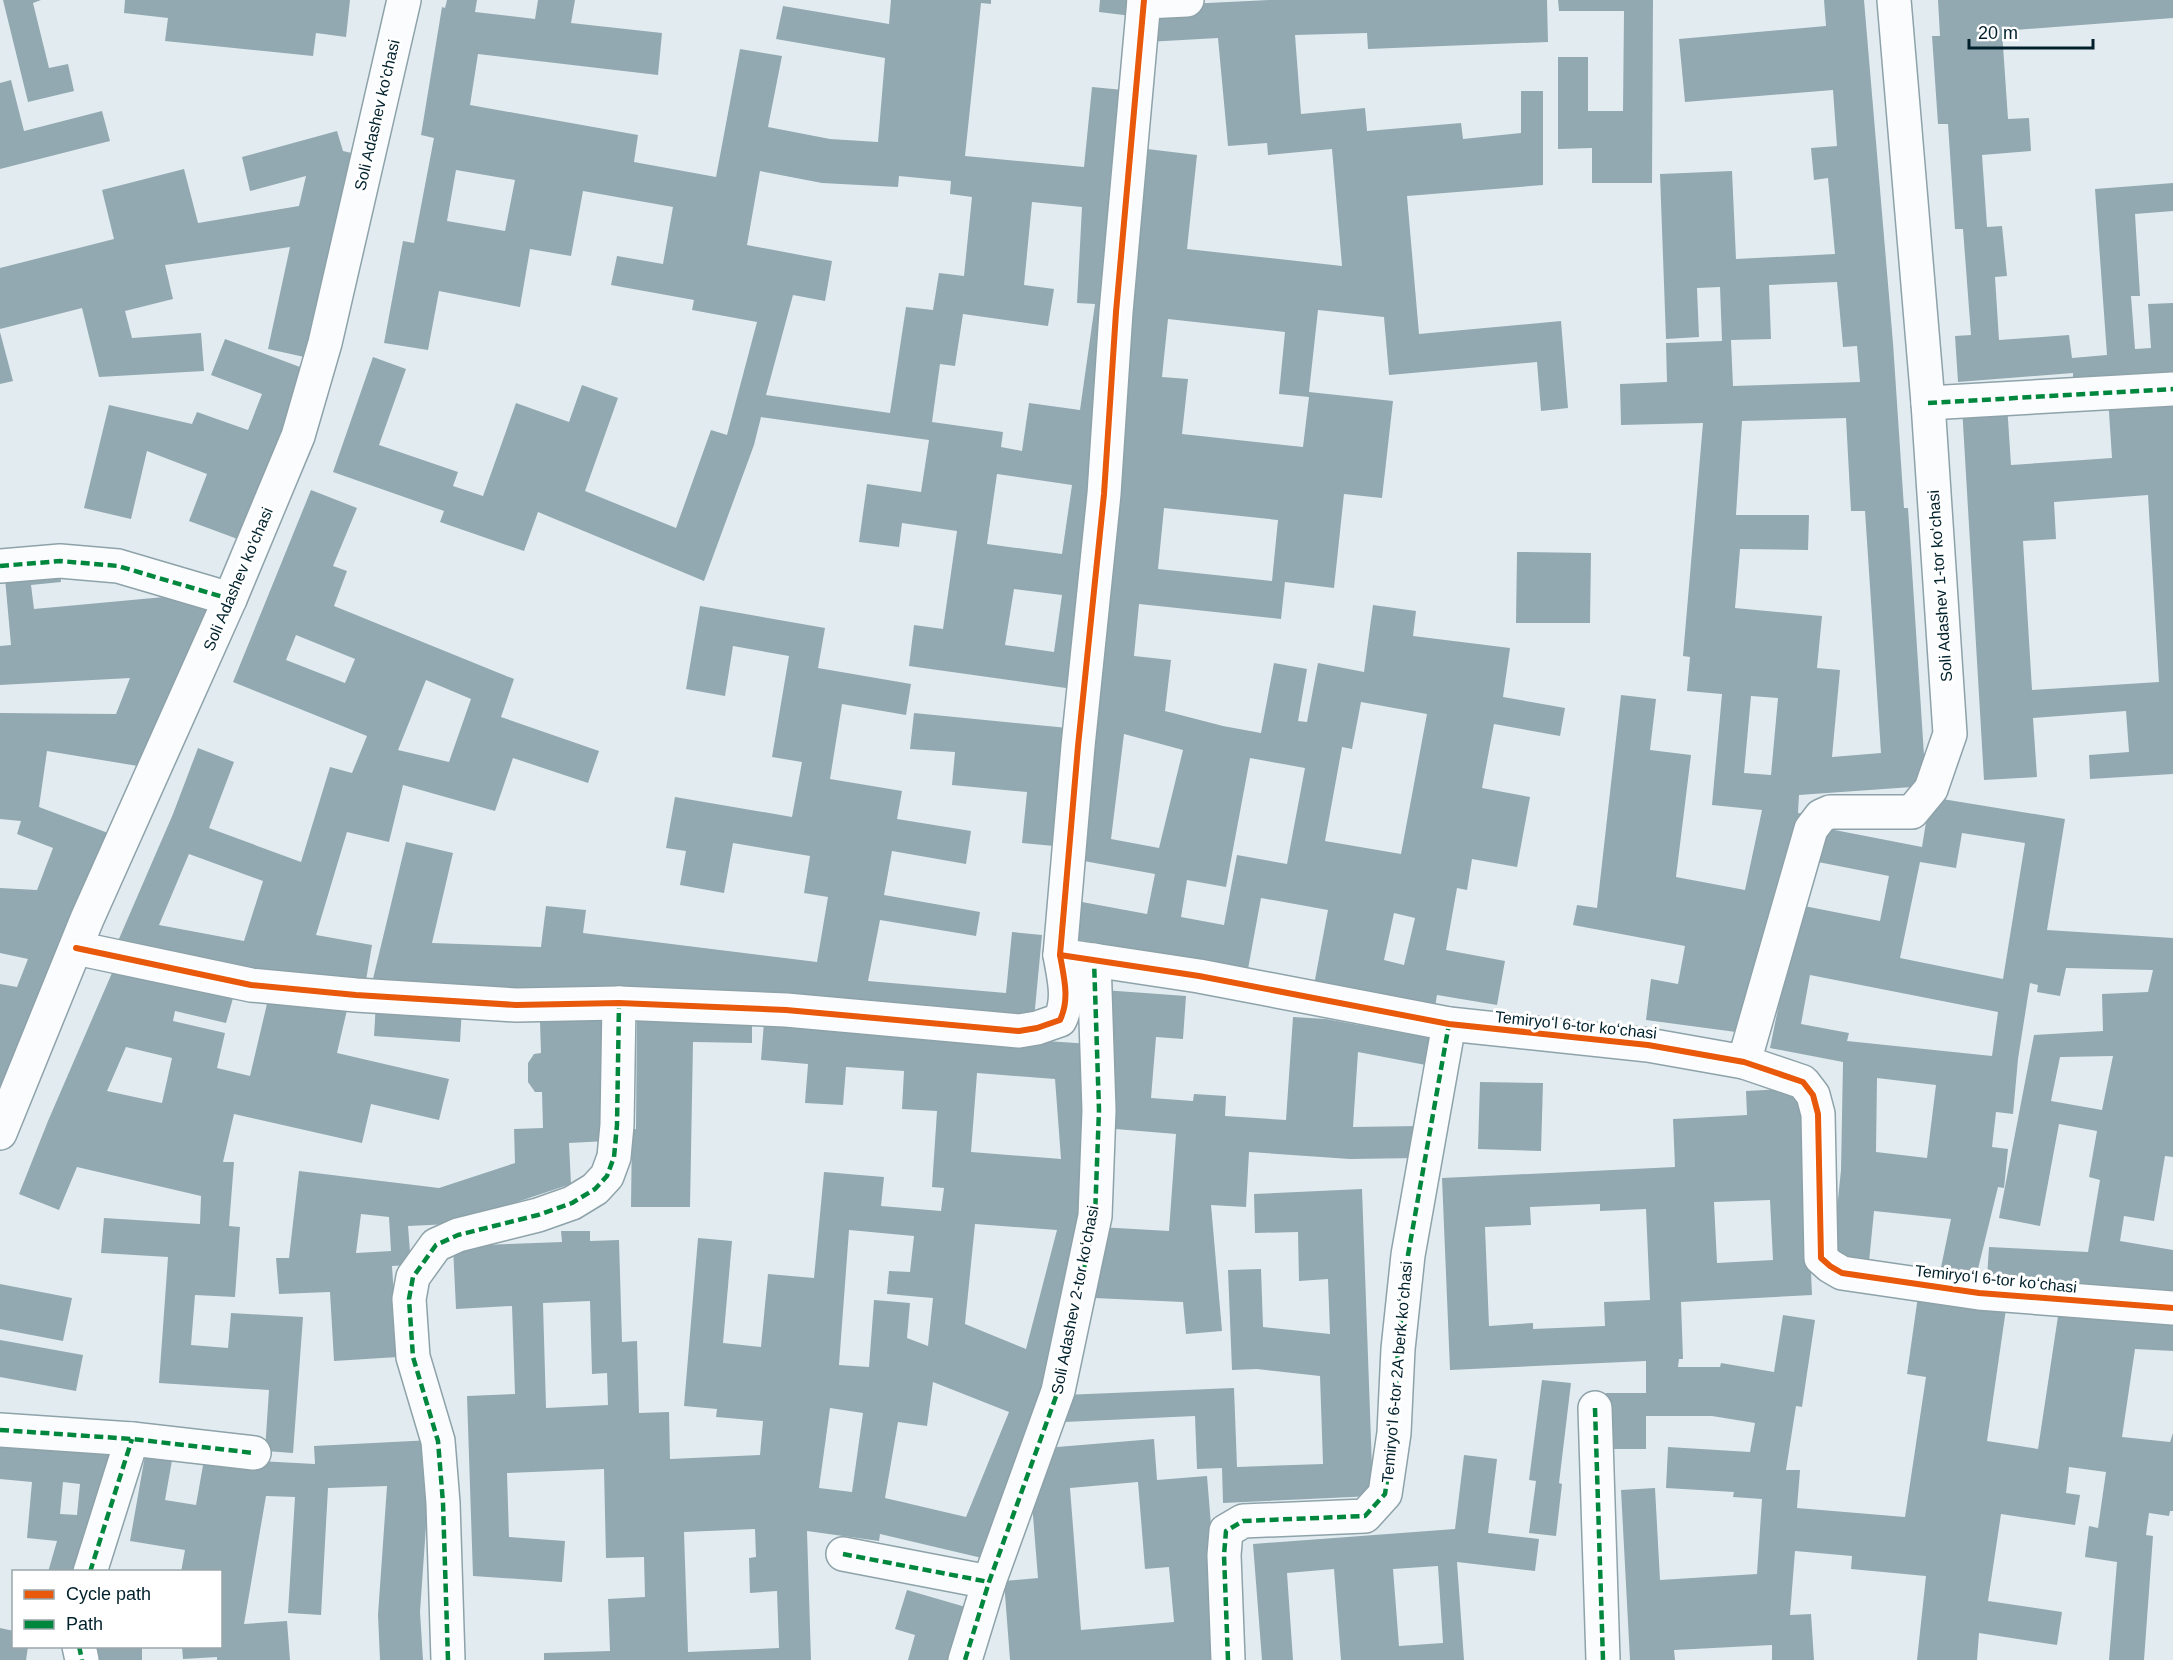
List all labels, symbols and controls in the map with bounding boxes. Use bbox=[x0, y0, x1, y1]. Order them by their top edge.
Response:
scale bar bbox=[1969, 12, 2094, 50]
text: 20 m bbox=[1978, 23, 2018, 43]
street label: Soli Adashev ko'chasi bbox=[351, 38, 403, 192]
street label: Soli Adashev 1-tor koʻchasi bbox=[1925, 490, 1955, 682]
street label: Soli Adashev ko'chasi bbox=[200, 505, 276, 653]
street label: Temiryoʻl 6-tor koʻchasi bbox=[1494, 1008, 1658, 1042]
street label: Soli Adashev 2-tor koʻchasi bbox=[1048, 1204, 1102, 1396]
street label: Temiryoʻl 6-tor 2А berk koʻchasi bbox=[1379, 1261, 1415, 1483]
street label: Temiryoʻl 6-tor koʻchasi bbox=[1914, 1262, 2078, 1296]
legend bbox=[12, 1570, 222, 1648]
text: Cycle path bbox=[66, 1584, 151, 1604]
text: Path bbox=[66, 1614, 103, 1634]

